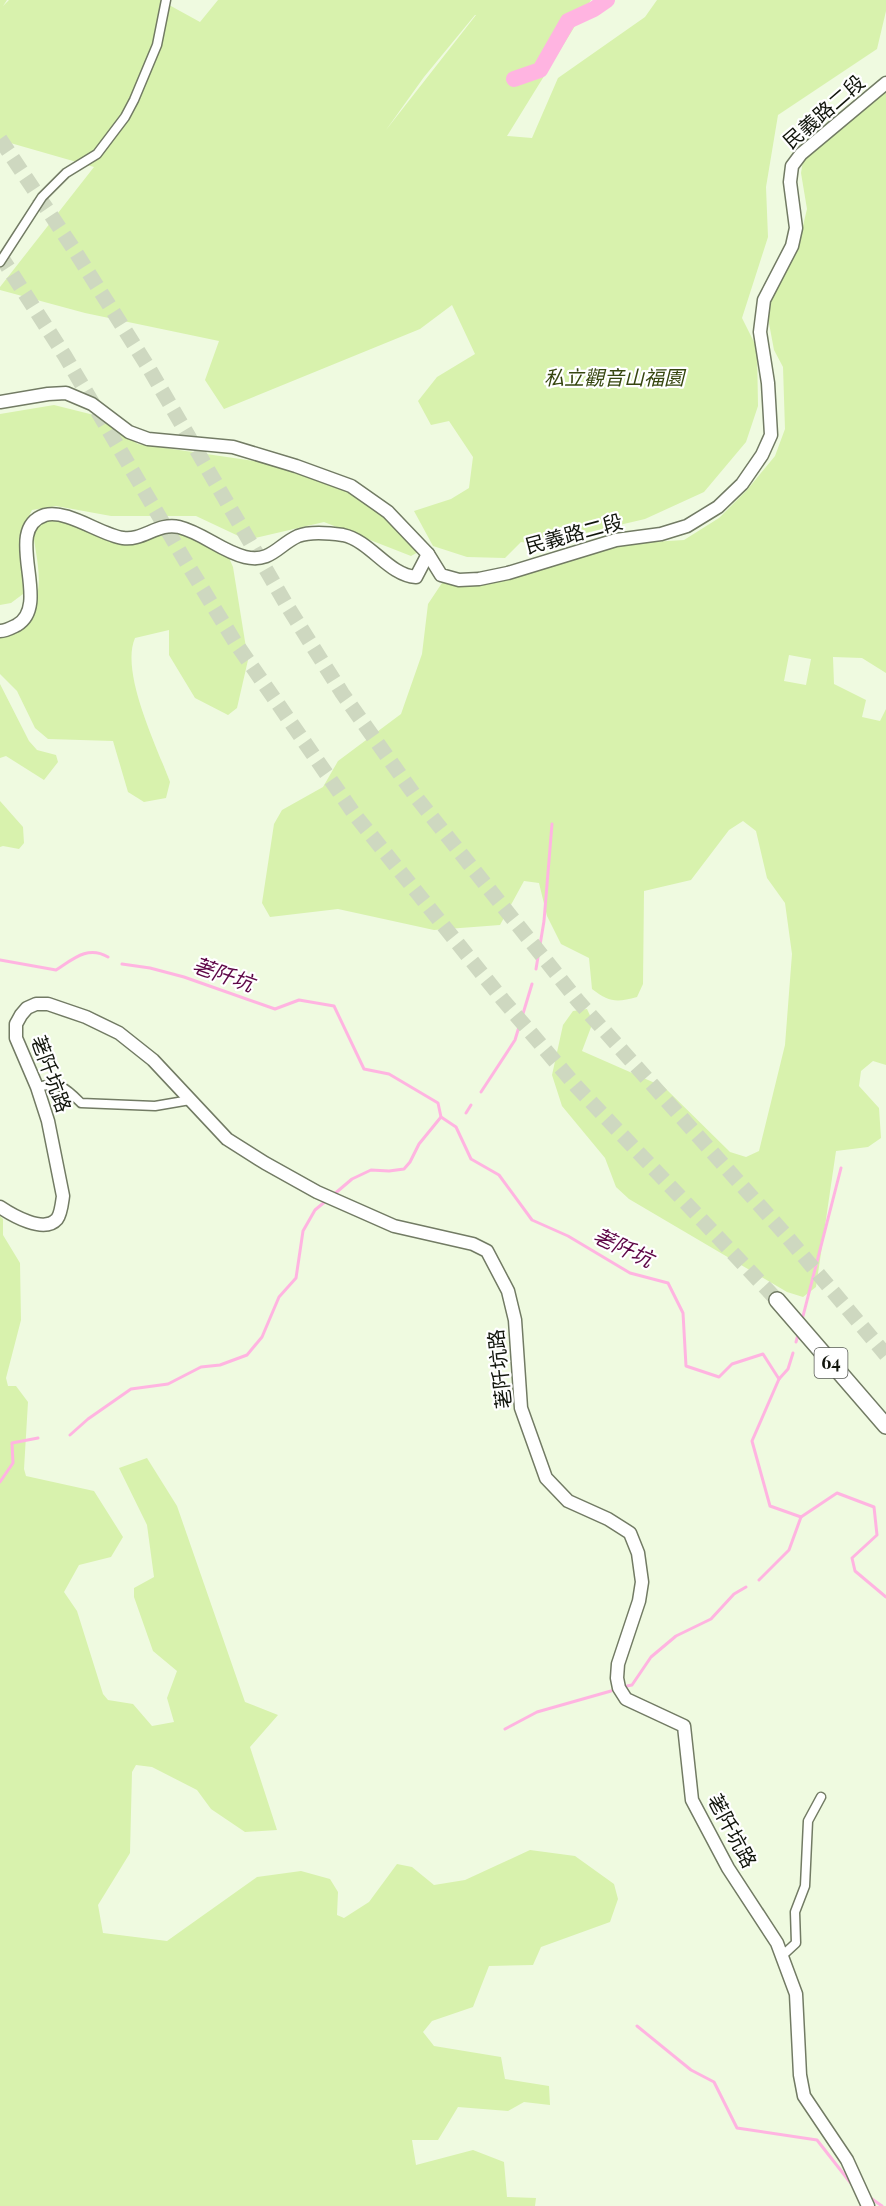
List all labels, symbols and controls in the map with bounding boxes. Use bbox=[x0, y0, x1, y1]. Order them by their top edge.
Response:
street label: 民義路二段 bbox=[776, 68, 870, 154]
park label: 私立觀音山福園 bbox=[544, 363, 687, 390]
street label: 民義路二段 bbox=[522, 507, 625, 559]
water label: 荖阡坑 bbox=[189, 950, 261, 998]
street label: 荖阡坑路 bbox=[26, 1031, 79, 1116]
water label: 荖阡坑 bbox=[589, 1220, 661, 1273]
street label: 荖阡坑路 bbox=[481, 1328, 516, 1410]
road number: 64 bbox=[814, 1348, 848, 1378]
street label: 荖阡坑路 bbox=[703, 1789, 764, 1872]

